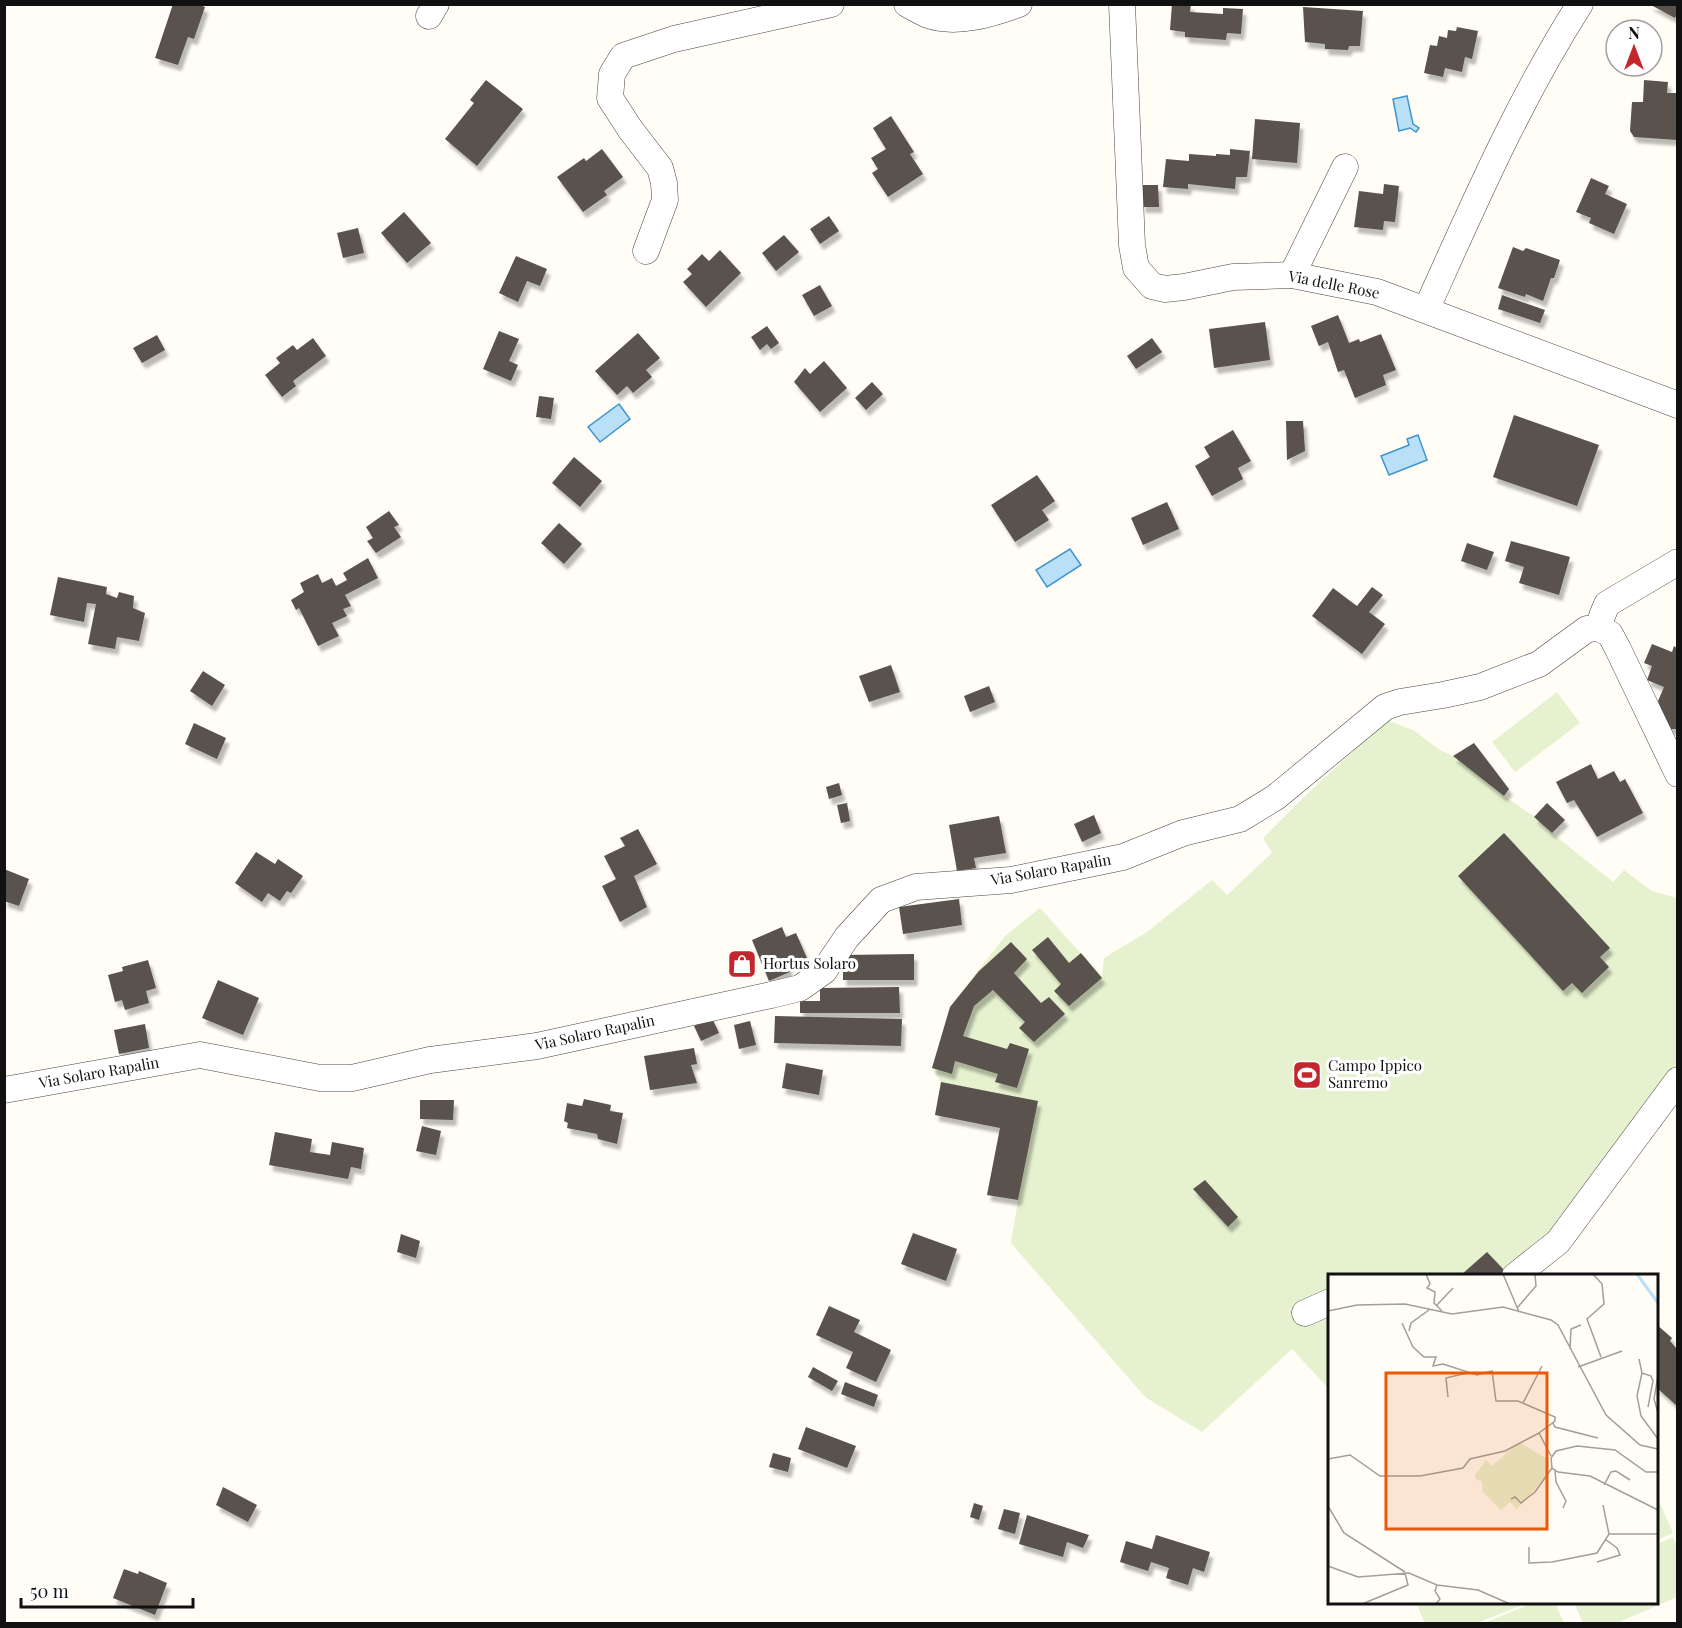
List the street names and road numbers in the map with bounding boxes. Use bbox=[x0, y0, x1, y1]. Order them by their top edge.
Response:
street label: Via delle Rose bbox=[1286, 265, 1382, 303]
street label: Via Solaro Rapalin bbox=[988, 849, 1113, 890]
street label: Via Solaro Rapalin bbox=[532, 1010, 656, 1055]
street label: Via Solaro Rapalin bbox=[36, 1052, 161, 1093]

